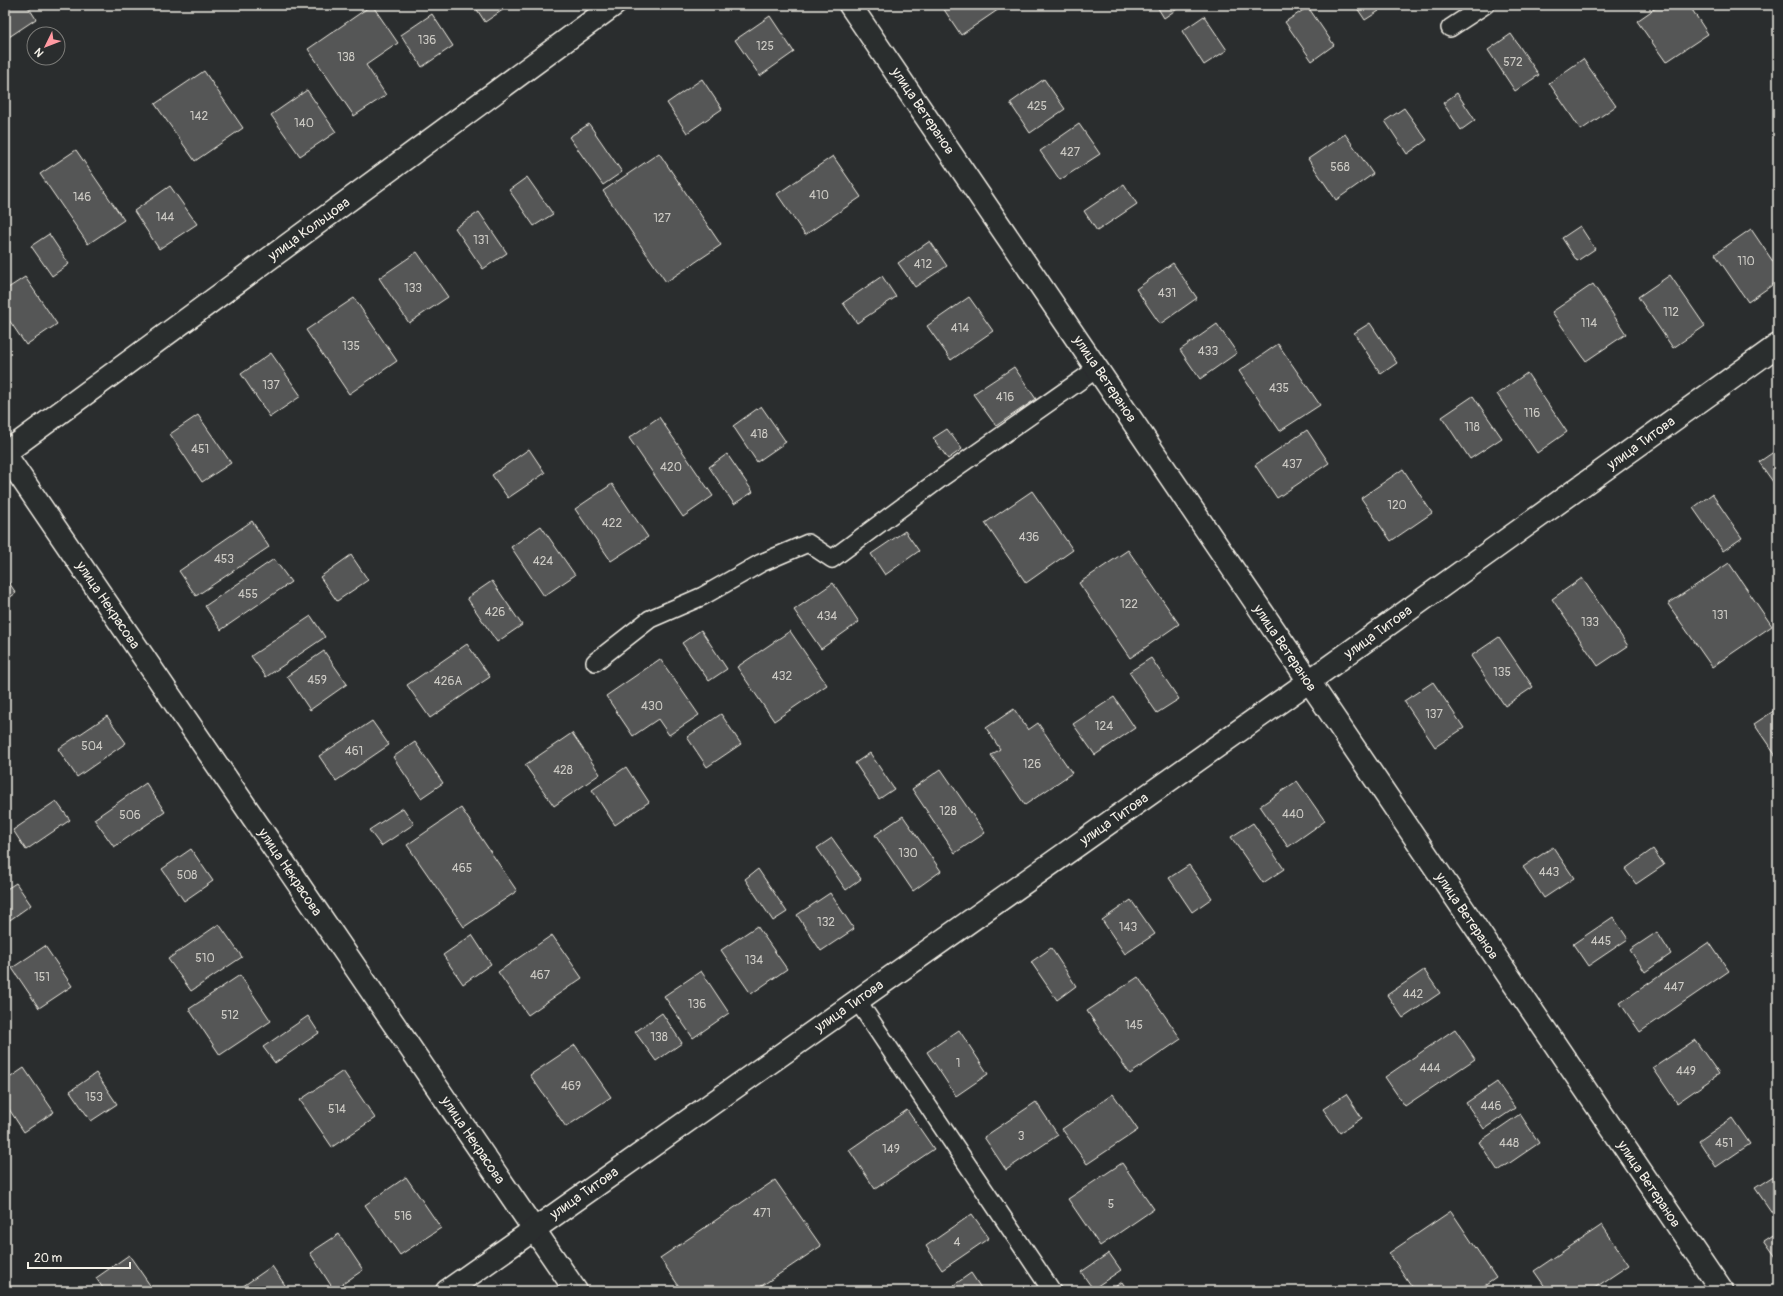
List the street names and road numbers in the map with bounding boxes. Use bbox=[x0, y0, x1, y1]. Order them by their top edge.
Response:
street label: улица Ветеранов bbox=[887, 63, 958, 158]
street label: улица Кольцова bbox=[264, 194, 353, 265]
street label: улица Ветеранов bbox=[1069, 331, 1140, 426]
street label: улица Титова bbox=[1603, 413, 1678, 474]
street label: улица Некрасова bbox=[72, 557, 144, 652]
street label: улица Ветеранов bbox=[1249, 600, 1320, 695]
street label: улица Титова bbox=[1340, 602, 1415, 663]
street label: улица Титова bbox=[1076, 789, 1152, 849]
street label: улица Некрасова bbox=[254, 824, 326, 919]
street label: улица Ветеранов bbox=[1431, 868, 1502, 963]
street label: улица Титова bbox=[811, 976, 887, 1036]
street label: улица Некрасова bbox=[437, 1092, 509, 1187]
street label: улица Ветеранов bbox=[1613, 1136, 1684, 1231]
street label: улица Титова bbox=[546, 1163, 622, 1223]

